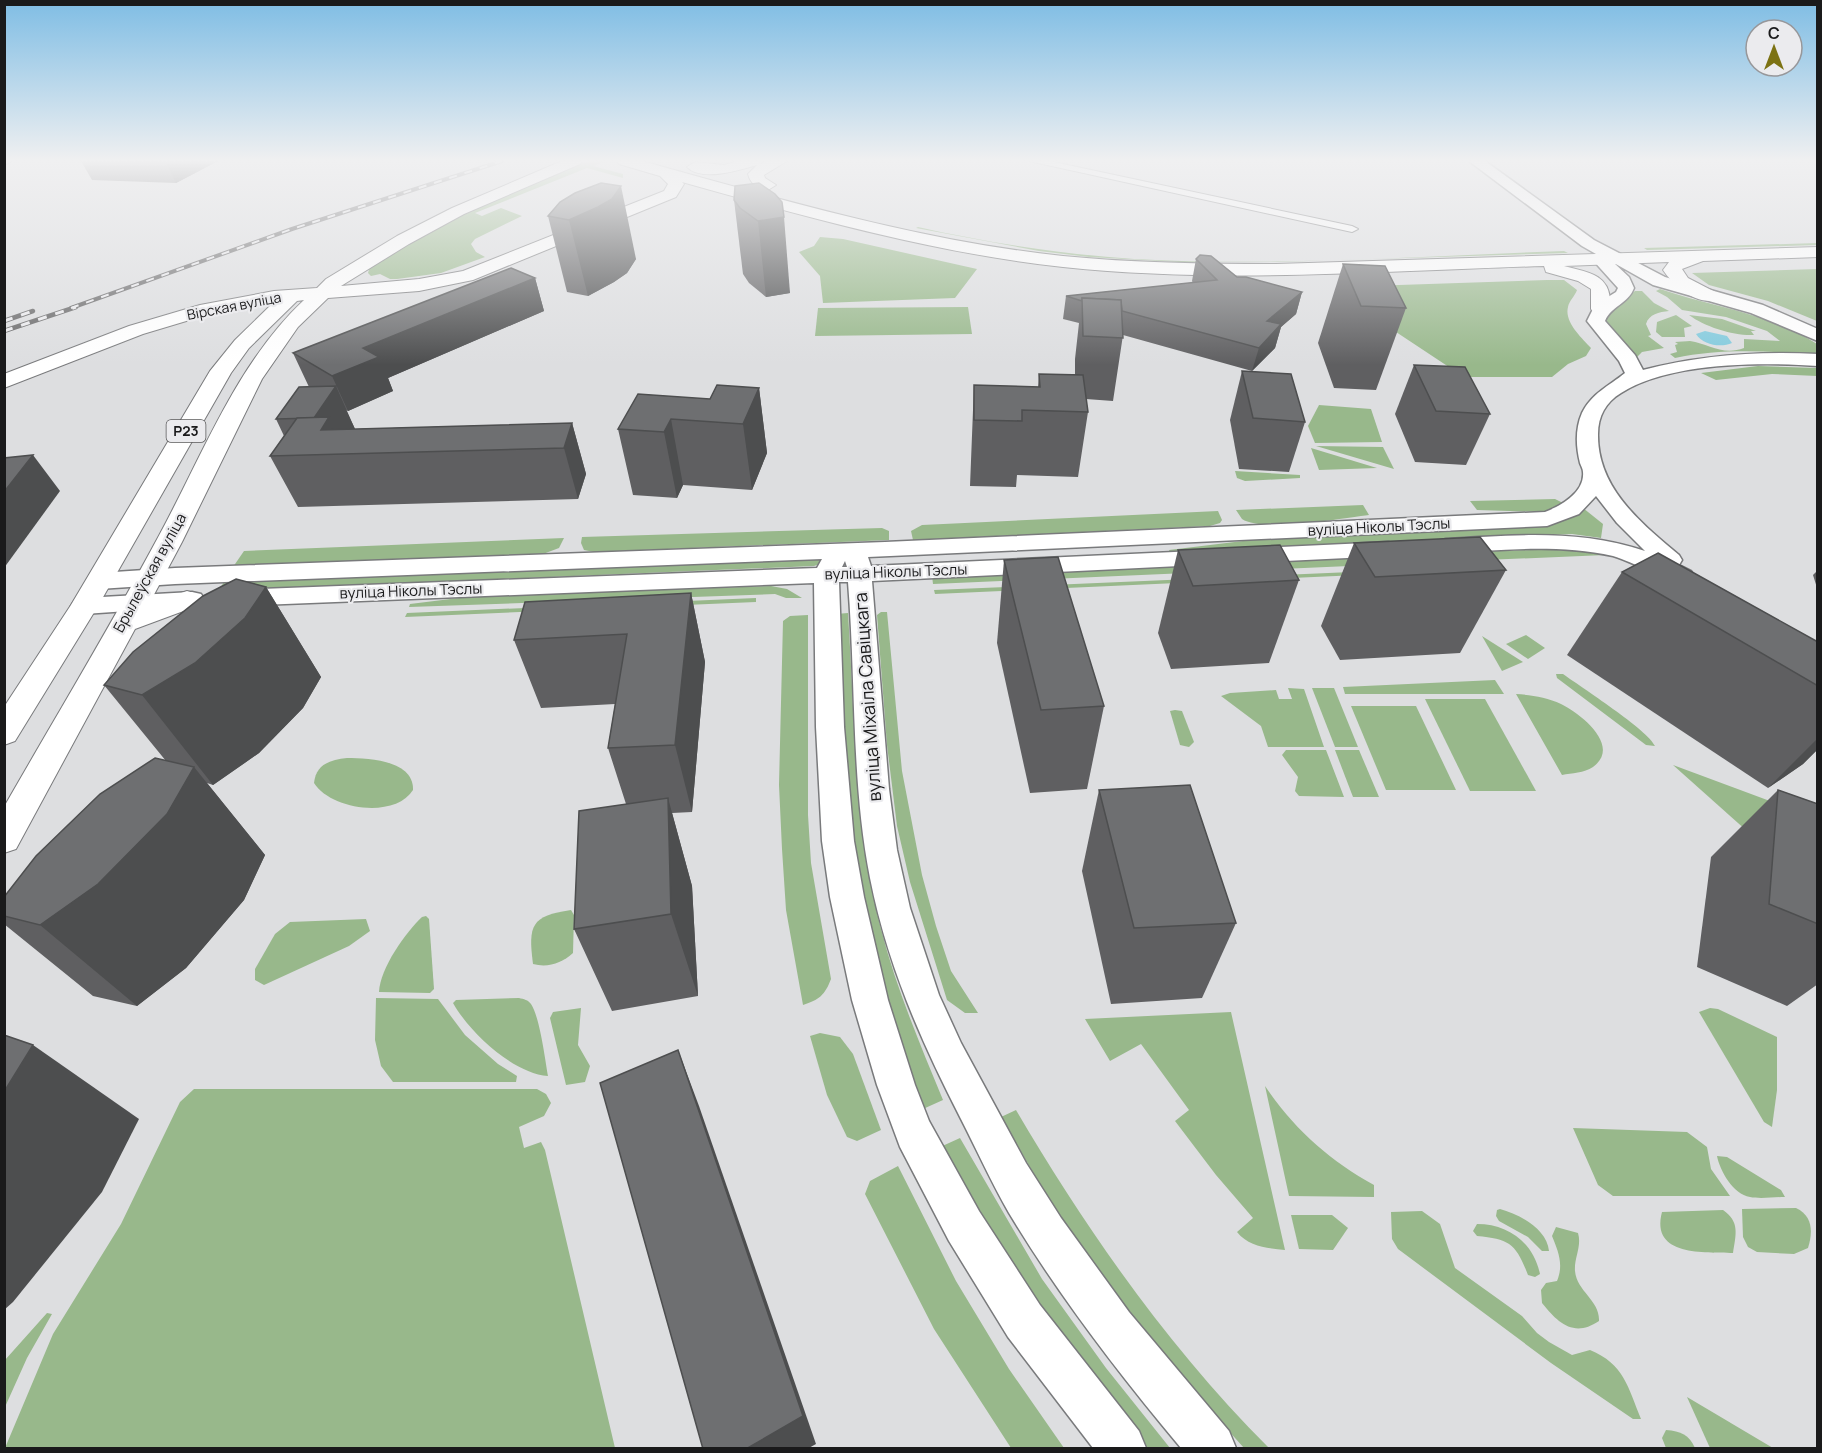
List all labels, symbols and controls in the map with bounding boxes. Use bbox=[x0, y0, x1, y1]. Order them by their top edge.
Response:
north arrow bbox=[1744, 18, 1804, 78]
text: С bbox=[1768, 22, 1780, 44]
street label: Вірская вуліца bbox=[185, 287, 283, 324]
road number: Р23 bbox=[166, 420, 206, 442]
street label: Брылеўская вуліца bbox=[108, 509, 191, 636]
street label: вуліца Ніколы Тэслы bbox=[1307, 512, 1451, 541]
street label: вуліца Ніколы Тэслы bbox=[824, 559, 968, 584]
street label: вуліца Ніколы Тэслы bbox=[339, 578, 483, 603]
street label: вуліца Міхаіла Савіцкага bbox=[848, 592, 886, 802]

